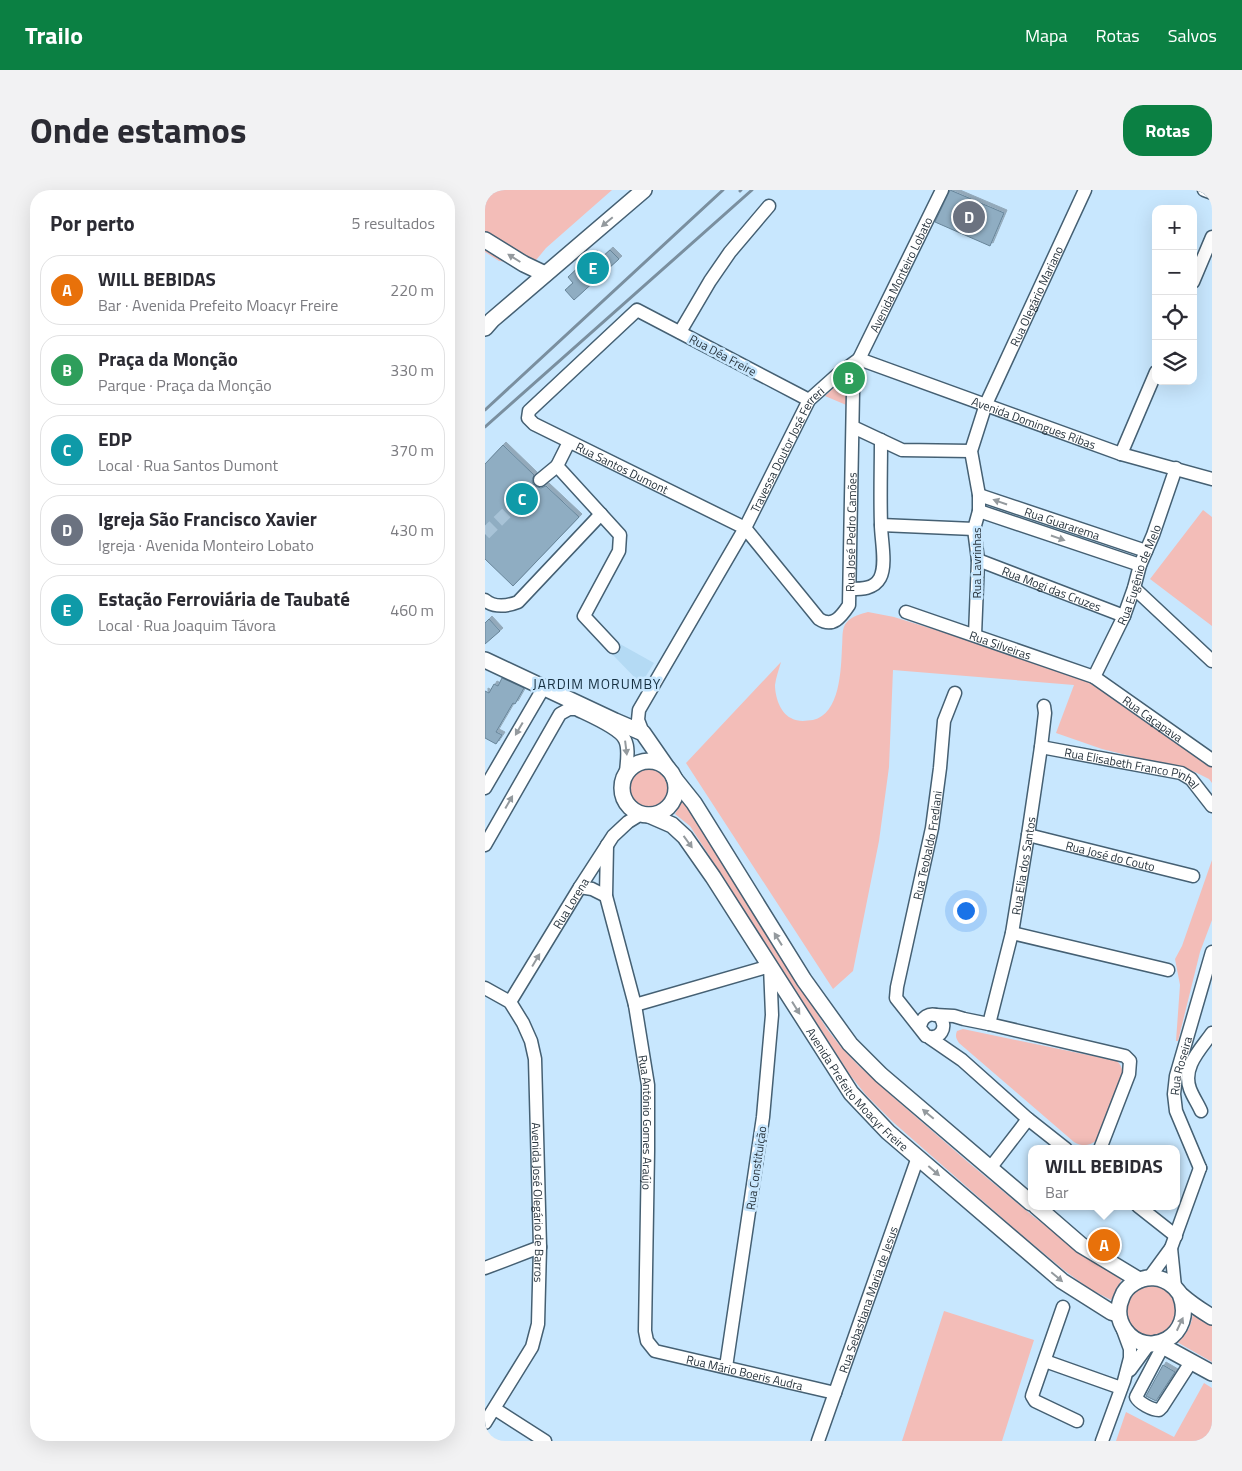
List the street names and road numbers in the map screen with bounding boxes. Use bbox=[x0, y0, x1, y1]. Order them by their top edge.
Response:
street label: Avenida Monteiro Lobato bbox=[864, 213, 937, 335]
street label: Rua Olegário Mariano bbox=[1004, 243, 1067, 349]
street label: Rua Déa Freire bbox=[686, 329, 760, 381]
street label: Travessa Doutor José Ferreri bbox=[745, 381, 828, 516]
street label: Avenida Domingues Ribas bbox=[969, 391, 1099, 454]
street label: Rua Santos Dumont bbox=[573, 437, 673, 499]
street label: Rua José Pedro Camões bbox=[840, 472, 861, 592]
street label: Rua Guararema bbox=[1022, 501, 1103, 544]
street label: Rua Eugênio de Melo bbox=[1112, 522, 1165, 628]
street label: Rua Lavrinhas bbox=[967, 527, 986, 599]
street label: Rua Mogi das Cruzes bbox=[999, 561, 1105, 616]
street label: Rua Silveiras bbox=[967, 625, 1034, 664]
street label: Rua Caçapava bbox=[1119, 691, 1187, 746]
street label: Rua Elisabeth Franco Pinhal bbox=[1063, 742, 1205, 793]
street label: Rua Teobaldo Frediani bbox=[907, 789, 946, 901]
street label: Rua Elia dos Santos bbox=[1006, 815, 1040, 916]
street label: Rua José do Couto bbox=[1064, 835, 1157, 876]
street label: Rua Lorena bbox=[547, 874, 593, 932]
street label: Avenida Prefeito Moacyr Freire bbox=[802, 1024, 913, 1155]
street label: Rua Roseira bbox=[1164, 1034, 1197, 1096]
street label: Rua Antônio Gomes Araújo bbox=[634, 1053, 658, 1190]
street label: Avenida José Olegário de Barros bbox=[527, 1122, 550, 1283]
street label: Rua Constituição bbox=[741, 1125, 771, 1211]
street label: Rua Sebastiana Maria de Jesus bbox=[833, 1223, 903, 1376]
street label: Rua Mário Boeris Audra bbox=[685, 1349, 805, 1395]

